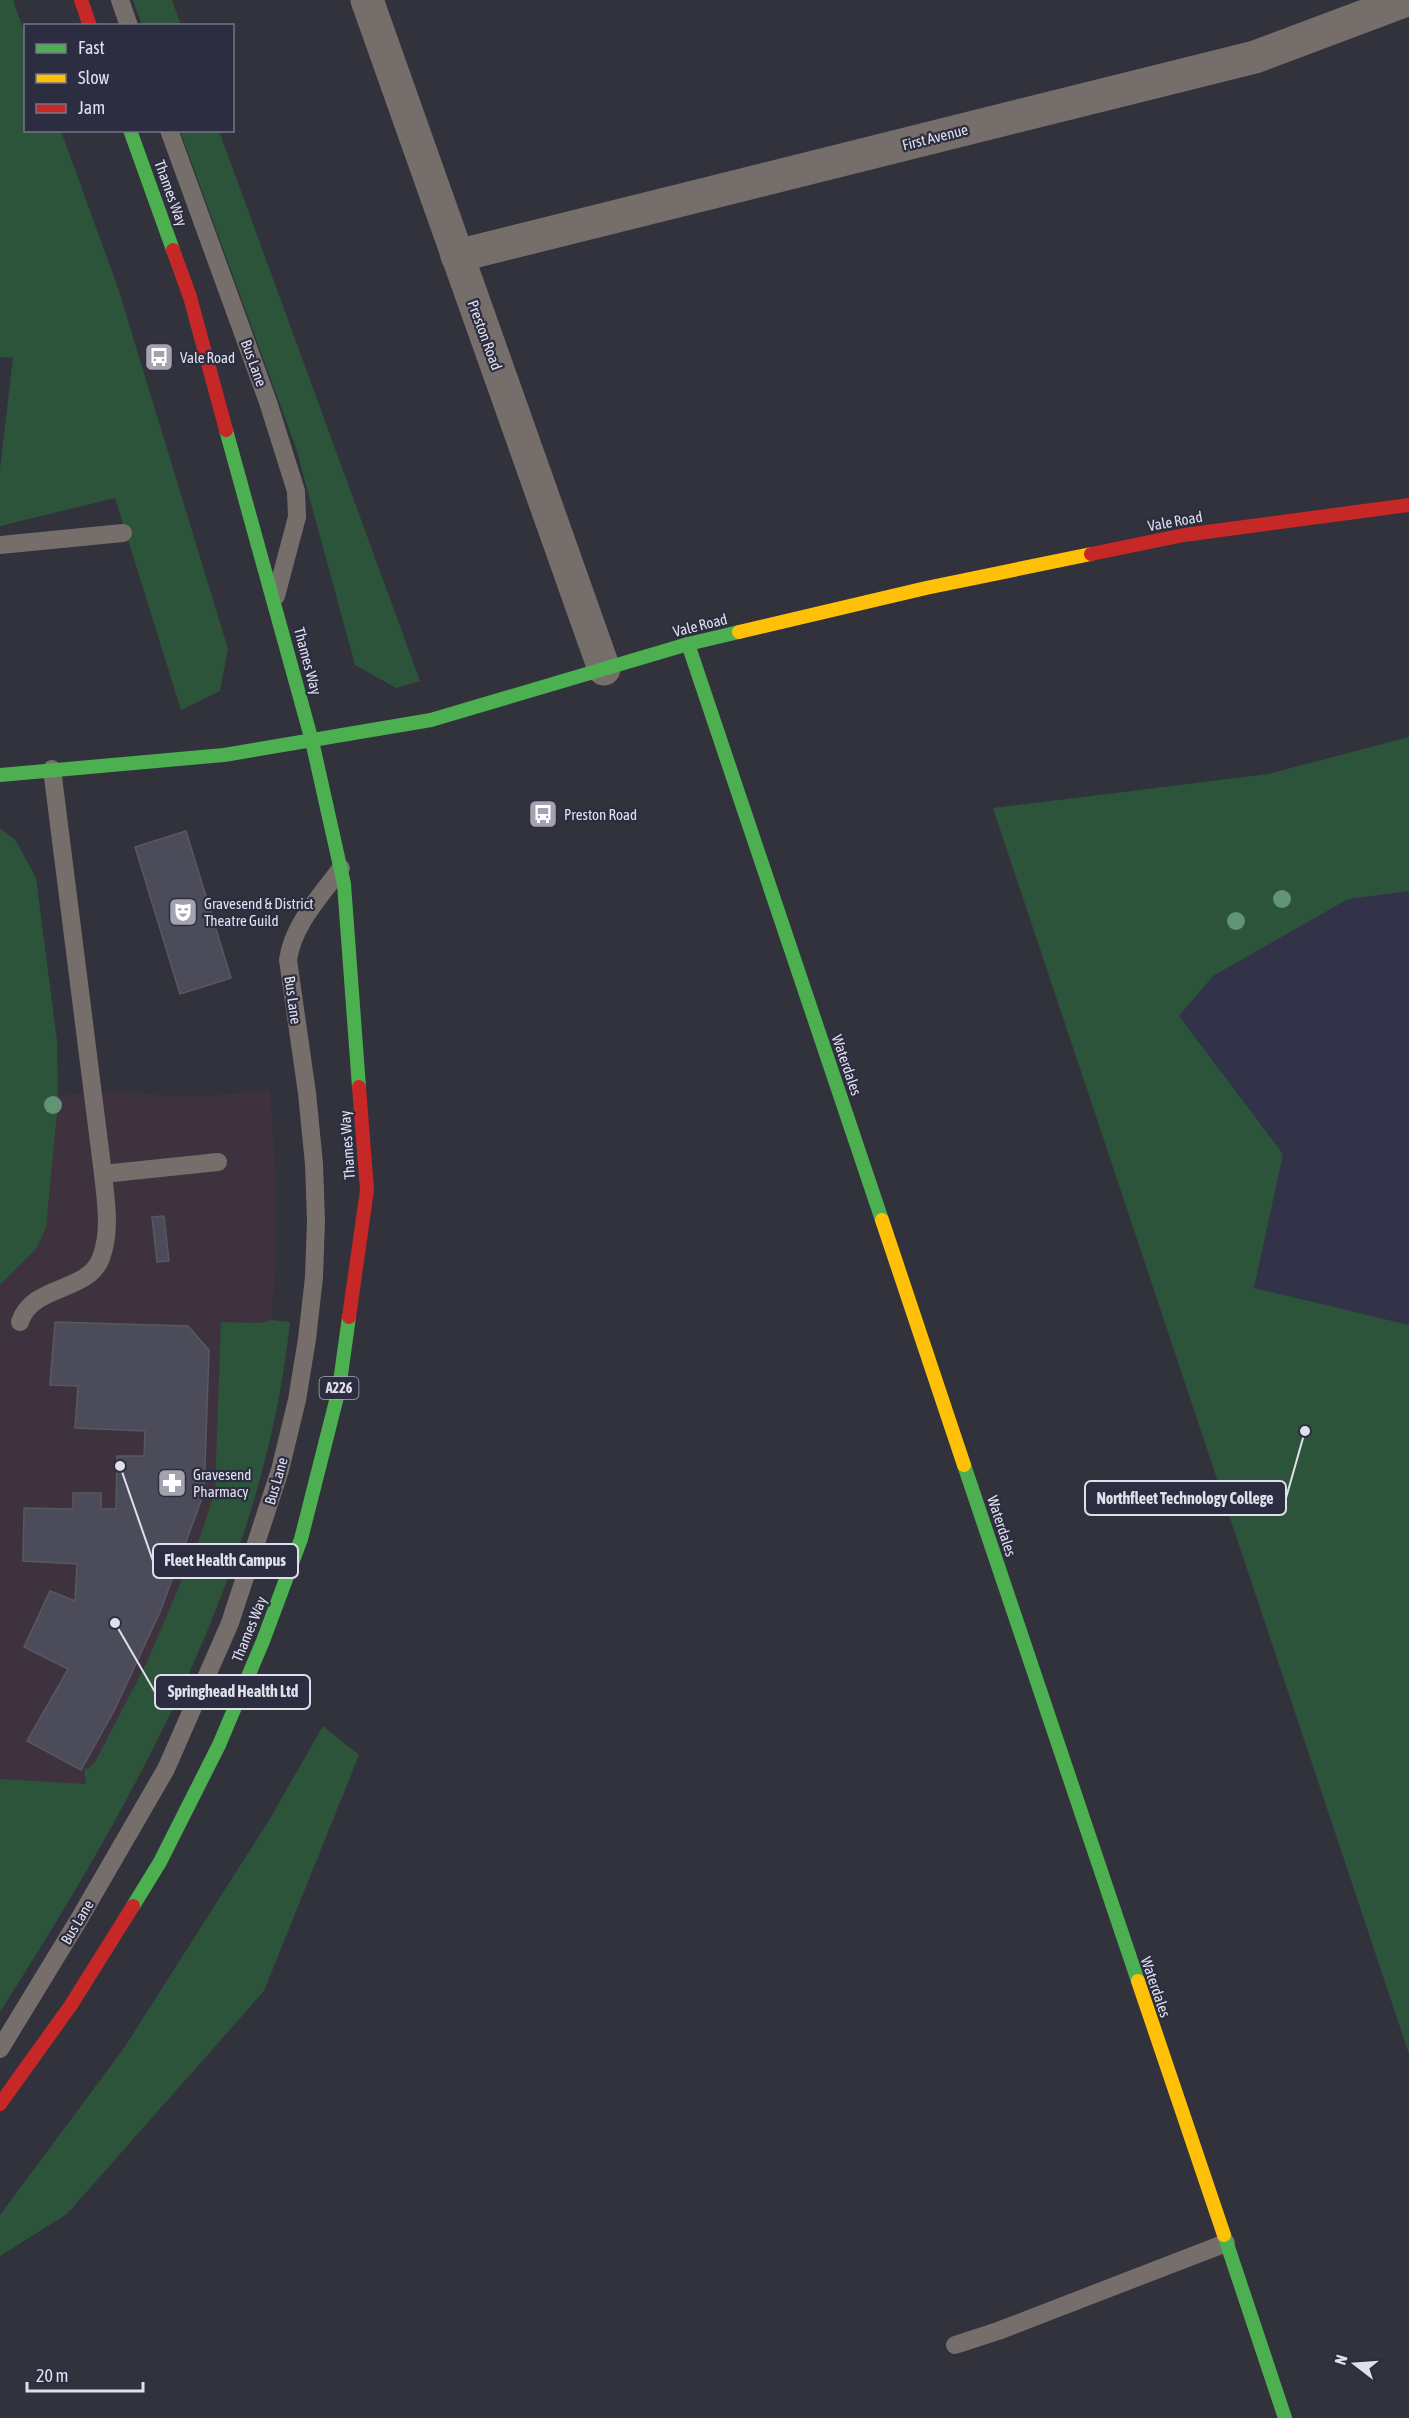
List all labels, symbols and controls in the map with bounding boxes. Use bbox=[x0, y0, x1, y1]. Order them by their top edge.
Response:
legend bbox=[24, 24, 234, 132]
text: Fast bbox=[78, 37, 105, 58]
text: Slow bbox=[78, 67, 109, 88]
text: Jam bbox=[78, 97, 105, 118]
street label: First Avenue bbox=[900, 121, 970, 153]
street label: Thames Way bbox=[151, 158, 191, 228]
street label: Preston Road bbox=[465, 298, 505, 372]
street label: Bus Lane bbox=[238, 337, 270, 389]
bus stop icon: Vale Road bbox=[143, 341, 175, 373]
place label: Vale Road bbox=[180, 349, 235, 366]
street label: Vale Road bbox=[1146, 508, 1204, 534]
street label: Vale Road bbox=[671, 610, 729, 640]
street label: Thames Way bbox=[291, 625, 325, 697]
bus stop icon: Preston Road bbox=[527, 798, 559, 830]
place label: Preston Road bbox=[564, 806, 637, 823]
place label: Gravesend & District Theatre Guild bbox=[204, 895, 314, 929]
theatre icon: Gravesend & District Theatre Guild bbox=[167, 896, 199, 928]
street label: Bus Lane bbox=[281, 975, 305, 1025]
street label: Waterdales bbox=[829, 1033, 865, 1097]
street label: Thames Way bbox=[336, 1110, 358, 1180]
road number: A226 bbox=[320, 1377, 358, 1399]
street label: Bus Lane bbox=[261, 1455, 291, 1507]
place label: Gravesend Pharmacy bbox=[193, 1466, 251, 1500]
pharmacy icon: Gravesend Pharmacy bbox=[156, 1467, 188, 1499]
callout: Northfleet Technology College bbox=[1085, 1481, 1286, 1515]
text: Northfleet Technology College bbox=[1096, 1489, 1274, 1507]
street label: Waterdales bbox=[984, 1493, 1020, 1559]
callout: Fleet Health Campus bbox=[153, 1544, 298, 1578]
text: Fleet Health Campus bbox=[164, 1551, 286, 1569]
street label: Thames Way bbox=[228, 1594, 270, 1664]
callout: Springhead Health Ltd bbox=[155, 1675, 310, 1709]
text: Springhead Health Ltd bbox=[168, 1682, 299, 1700]
street label: Bus Lane bbox=[57, 1897, 97, 1947]
street label: Waterdales bbox=[1138, 1955, 1174, 2019]
north arrow bbox=[1325, 2334, 1385, 2394]
text: N bbox=[1331, 2352, 1351, 2367]
scale bar bbox=[27, 2355, 142, 2393]
text: 20 m bbox=[36, 2365, 68, 2386]

